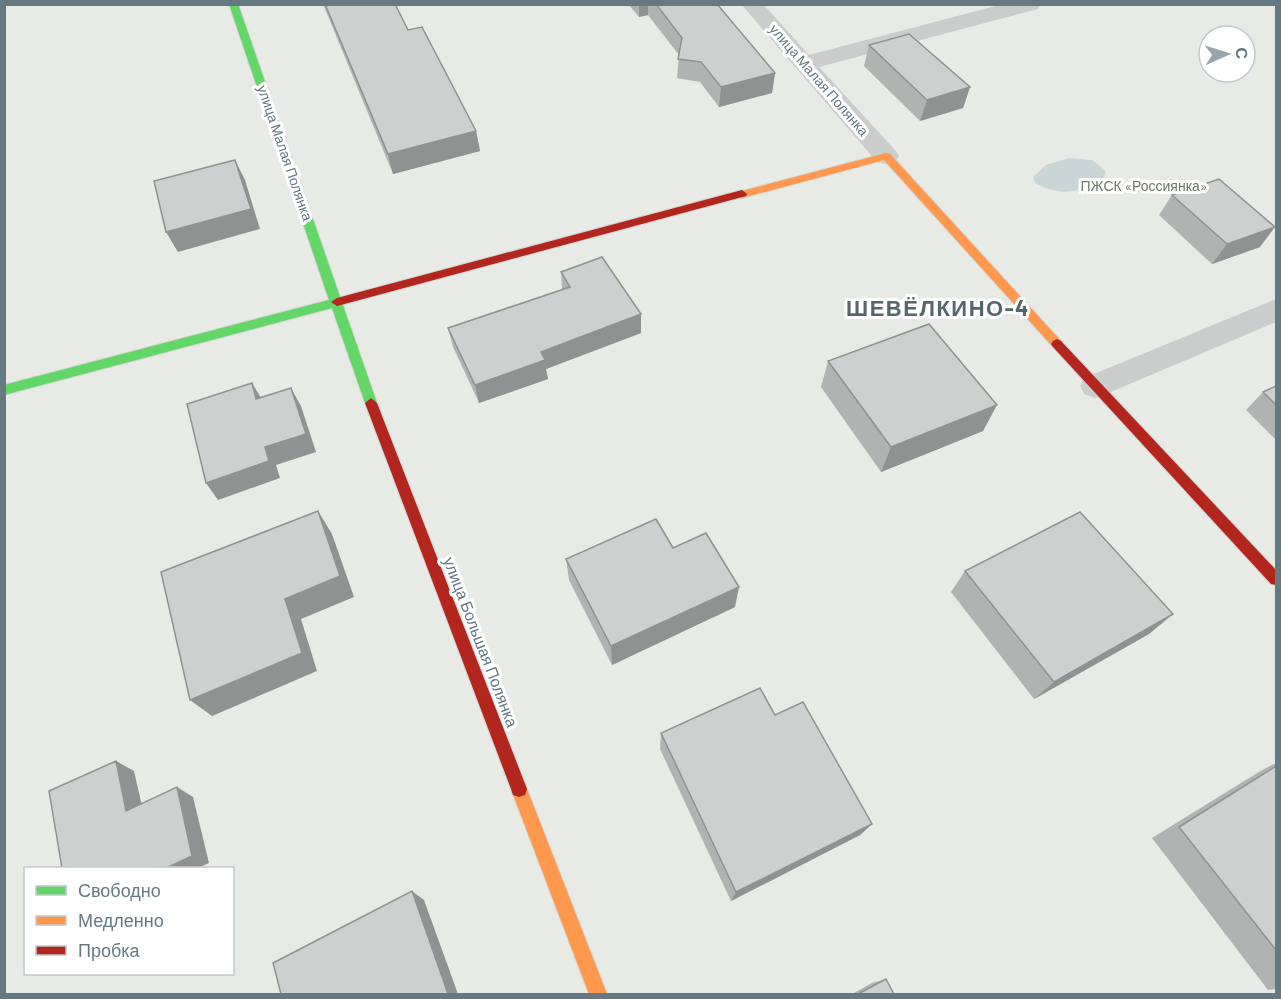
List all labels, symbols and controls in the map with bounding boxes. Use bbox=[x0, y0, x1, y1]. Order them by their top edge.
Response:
street label: улица Малая Полянка bbox=[766, 20, 873, 139]
north arrow bbox=[1197, 24, 1257, 84]
text: С bbox=[1233, 47, 1252, 60]
street label: улица Малая Полянка bbox=[254, 83, 317, 223]
park label: ПЖСК «Россиянка» bbox=[1081, 177, 1207, 194]
district label: ШЕВЁЛКИНО-4 bbox=[846, 294, 1030, 320]
street label: улица Большая Полянка bbox=[440, 554, 523, 730]
legend bbox=[24, 867, 234, 975]
text: Свободно bbox=[78, 879, 161, 901]
text: Медленно bbox=[78, 909, 164, 931]
text: Пробка bbox=[78, 939, 141, 961]

